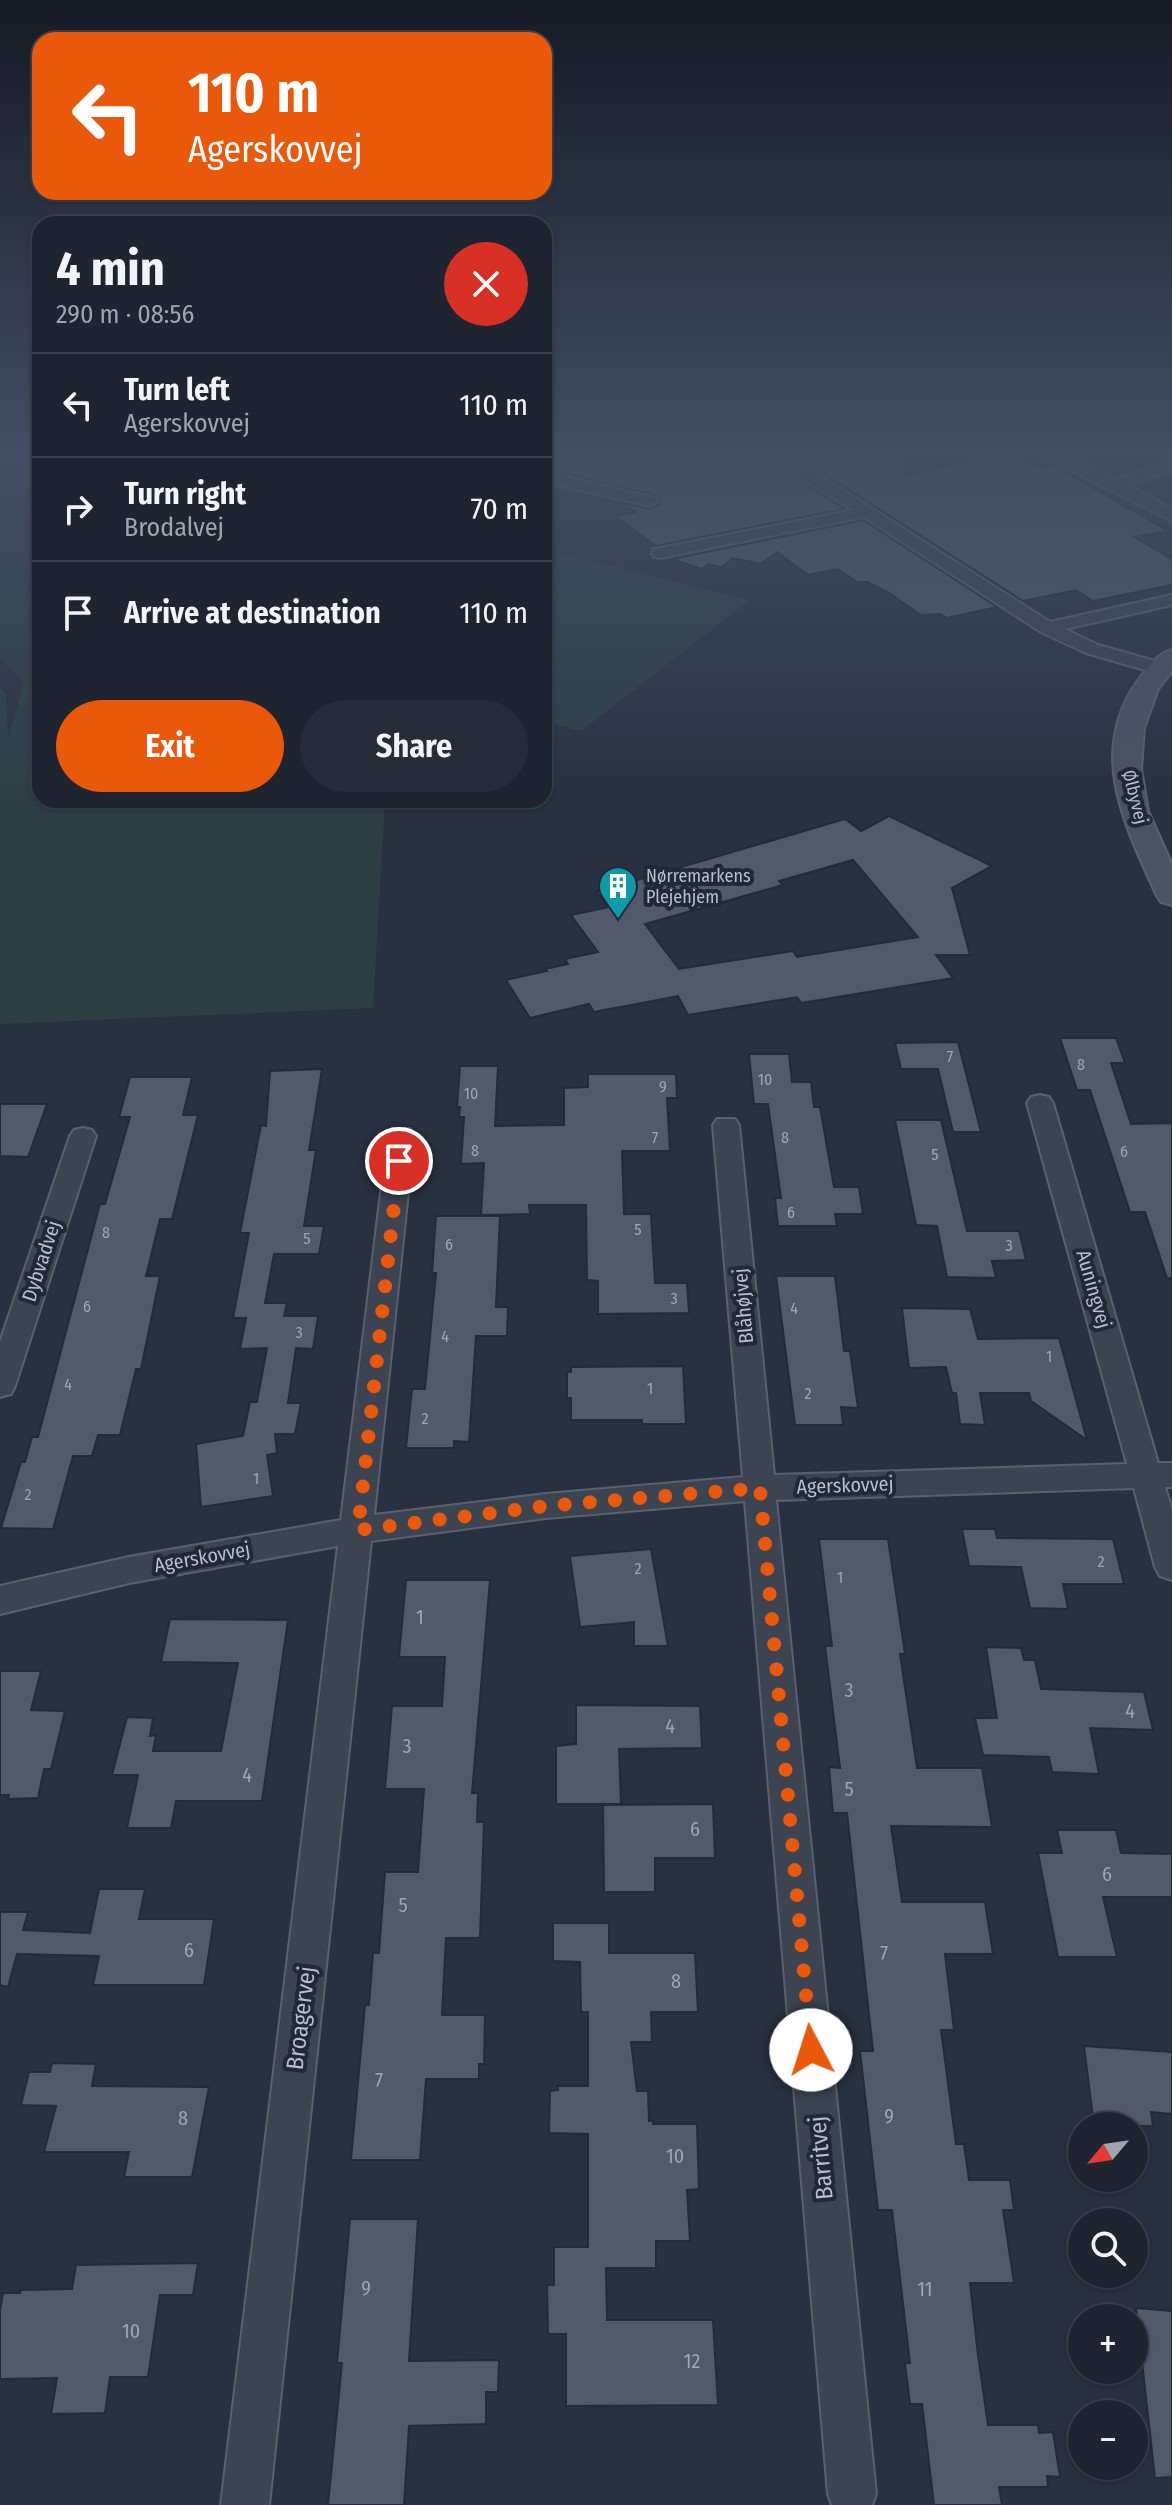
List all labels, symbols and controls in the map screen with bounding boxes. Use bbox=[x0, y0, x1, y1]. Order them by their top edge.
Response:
text: 110 m bbox=[188, 60, 319, 127]
icon: left bbox=[56, 64, 160, 168]
text: Agerskovvej bbox=[188, 128, 363, 172]
text: 4 min bbox=[56, 240, 165, 298]
button: close bbox=[444, 242, 528, 326]
text: 290 m · 08:56 bbox=[56, 299, 194, 330]
text: Turn left bbox=[124, 372, 230, 408]
icon: left bbox=[56, 383, 100, 427]
text: 110 m bbox=[459, 387, 528, 423]
text: Agerskovvej bbox=[124, 408, 250, 439]
text: Turn right bbox=[124, 476, 246, 512]
icon: right bbox=[56, 487, 100, 531]
text: 70 m bbox=[470, 491, 528, 527]
text: Brodalvej bbox=[124, 512, 224, 543]
icon: arrive bbox=[56, 591, 100, 635]
text: Arrive at destination bbox=[124, 595, 381, 631]
text: 110 m bbox=[459, 595, 528, 631]
button: Exit bbox=[56, 700, 284, 792]
button: Share bbox=[300, 700, 528, 792]
street label: Ølbyvej bbox=[1118, 768, 1152, 826]
building icon: Nørremarkens Plejehjem bbox=[597, 865, 639, 920]
place label: Nørremarkens Plejehjem bbox=[646, 865, 751, 908]
house number: 7 bbox=[947, 1047, 954, 1066]
house number: 8 bbox=[1077, 1055, 1085, 1074]
house number: 10 bbox=[758, 1070, 772, 1089]
house number: 9 bbox=[659, 1077, 667, 1096]
house number: 10 bbox=[464, 1084, 478, 1103]
pin bbox=[365, 1127, 433, 1195]
house number: 7 bbox=[652, 1128, 659, 1147]
house number: 8 bbox=[781, 1128, 789, 1147]
icon: arrive bbox=[377, 1139, 421, 1183]
house number: 8 bbox=[471, 1141, 479, 1160]
house number: 6 bbox=[1120, 1142, 1128, 1161]
house number: 5 bbox=[931, 1145, 939, 1164]
house number: 6 bbox=[787, 1203, 795, 1222]
street label: Dybvadvej bbox=[17, 1217, 65, 1305]
house number: 5 bbox=[634, 1220, 642, 1239]
house number: 8 bbox=[102, 1223, 110, 1242]
house number: 5 bbox=[303, 1229, 311, 1248]
house number: 6 bbox=[445, 1235, 453, 1254]
house number: 3 bbox=[1005, 1236, 1013, 1255]
street label: Auningvej bbox=[1071, 1247, 1117, 1331]
street label: Blåhøjvej bbox=[728, 1267, 758, 1345]
house number: 3 bbox=[670, 1289, 678, 1308]
house number: 6 bbox=[83, 1297, 91, 1316]
house number: 4 bbox=[790, 1299, 798, 1318]
house number: 3 bbox=[295, 1323, 303, 1342]
house number: 4 bbox=[441, 1327, 449, 1346]
house number: 1 bbox=[1046, 1347, 1052, 1366]
house number: 4 bbox=[64, 1375, 72, 1394]
house number: 1 bbox=[647, 1379, 653, 1398]
house number: 2 bbox=[804, 1384, 812, 1403]
house number: 2 bbox=[421, 1409, 429, 1428]
house number: 1 bbox=[253, 1469, 259, 1488]
street label: Agerskovvej bbox=[796, 1471, 894, 1499]
house number: 2 bbox=[24, 1485, 32, 1504]
street label: Agerskovvej bbox=[152, 1537, 252, 1577]
house number: 2 bbox=[1097, 1552, 1105, 1571]
house number: 2 bbox=[634, 1559, 642, 1578]
house number: 1 bbox=[837, 1568, 843, 1587]
house number: 1 bbox=[416, 1605, 424, 1629]
house number: 3 bbox=[844, 1678, 854, 1702]
house number: 4 bbox=[1125, 1699, 1135, 1723]
house number: 4 bbox=[665, 1714, 675, 1738]
house number: 3 bbox=[402, 1734, 412, 1758]
house number: 4 bbox=[242, 1763, 252, 1787]
house number: 5 bbox=[844, 1777, 854, 1801]
house number: 6 bbox=[690, 1817, 700, 1841]
house number: 6 bbox=[1102, 1862, 1112, 1886]
house number: 5 bbox=[398, 1893, 408, 1917]
house number: 6 bbox=[184, 1938, 194, 1962]
house number: 7 bbox=[880, 1941, 888, 1965]
street label: Broagervej bbox=[281, 1964, 321, 2072]
house number: 8 bbox=[671, 1969, 681, 1993]
position arrow bbox=[769, 2008, 853, 2092]
house number: 7 bbox=[375, 2068, 383, 2092]
house number: 9 bbox=[884, 2104, 894, 2128]
house number: 8 bbox=[178, 2106, 188, 2130]
north arrow bbox=[1068, 2112, 1148, 2192]
map controls bbox=[1068, 2112, 1148, 2480]
street label: Barritvej bbox=[803, 2115, 839, 2201]
house number: 10 bbox=[666, 2144, 684, 2168]
button: search bbox=[1068, 2208, 1148, 2288]
house number: 9 bbox=[361, 2276, 371, 2300]
house number: 11 bbox=[917, 2277, 933, 2301]
button: + bbox=[1068, 2304, 1148, 2384]
house number: 10 bbox=[122, 2319, 140, 2343]
house number: 12 bbox=[684, 2349, 700, 2373]
button: − bbox=[1068, 2400, 1148, 2480]

